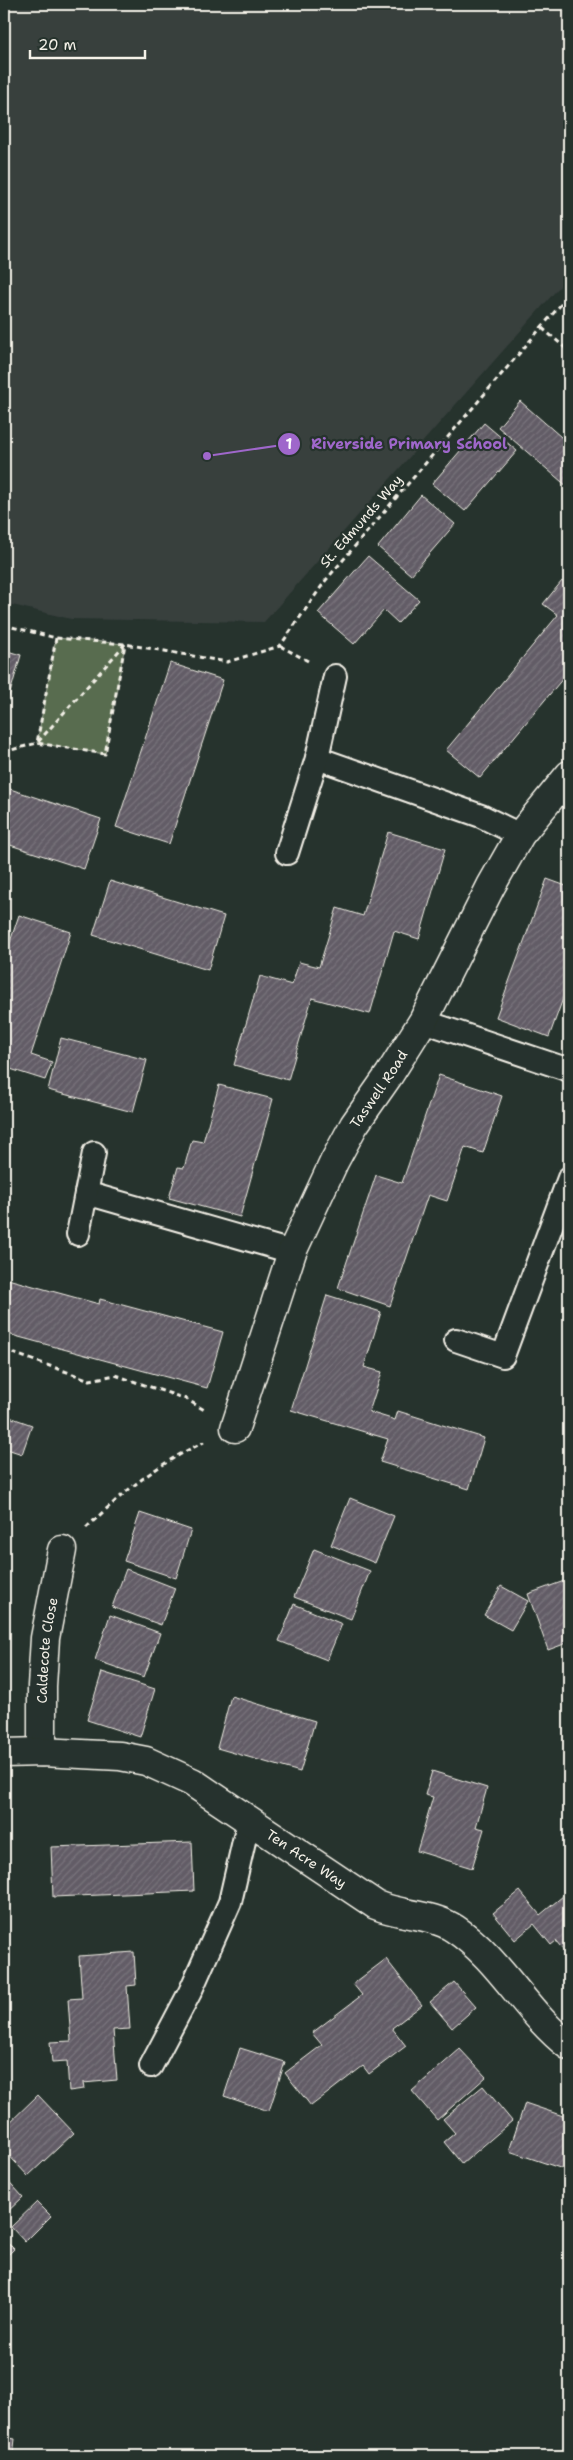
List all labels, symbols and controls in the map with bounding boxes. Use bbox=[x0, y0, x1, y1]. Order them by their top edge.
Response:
scale bar bbox=[30, 28, 145, 60]
text: 20 m bbox=[38, 35, 77, 55]
callout: Riverside Primary School bbox=[276, 429, 517, 459]
text: 1 bbox=[286, 434, 293, 454]
text: Riverside Primary School bbox=[311, 434, 507, 454]
street label: St. Edmunds Way bbox=[316, 471, 406, 571]
street label: Taswell Road bbox=[346, 1047, 412, 1132]
street label: Caldecote Close bbox=[33, 1596, 62, 1703]
street label: Ten Acre Way bbox=[263, 1825, 350, 1892]

